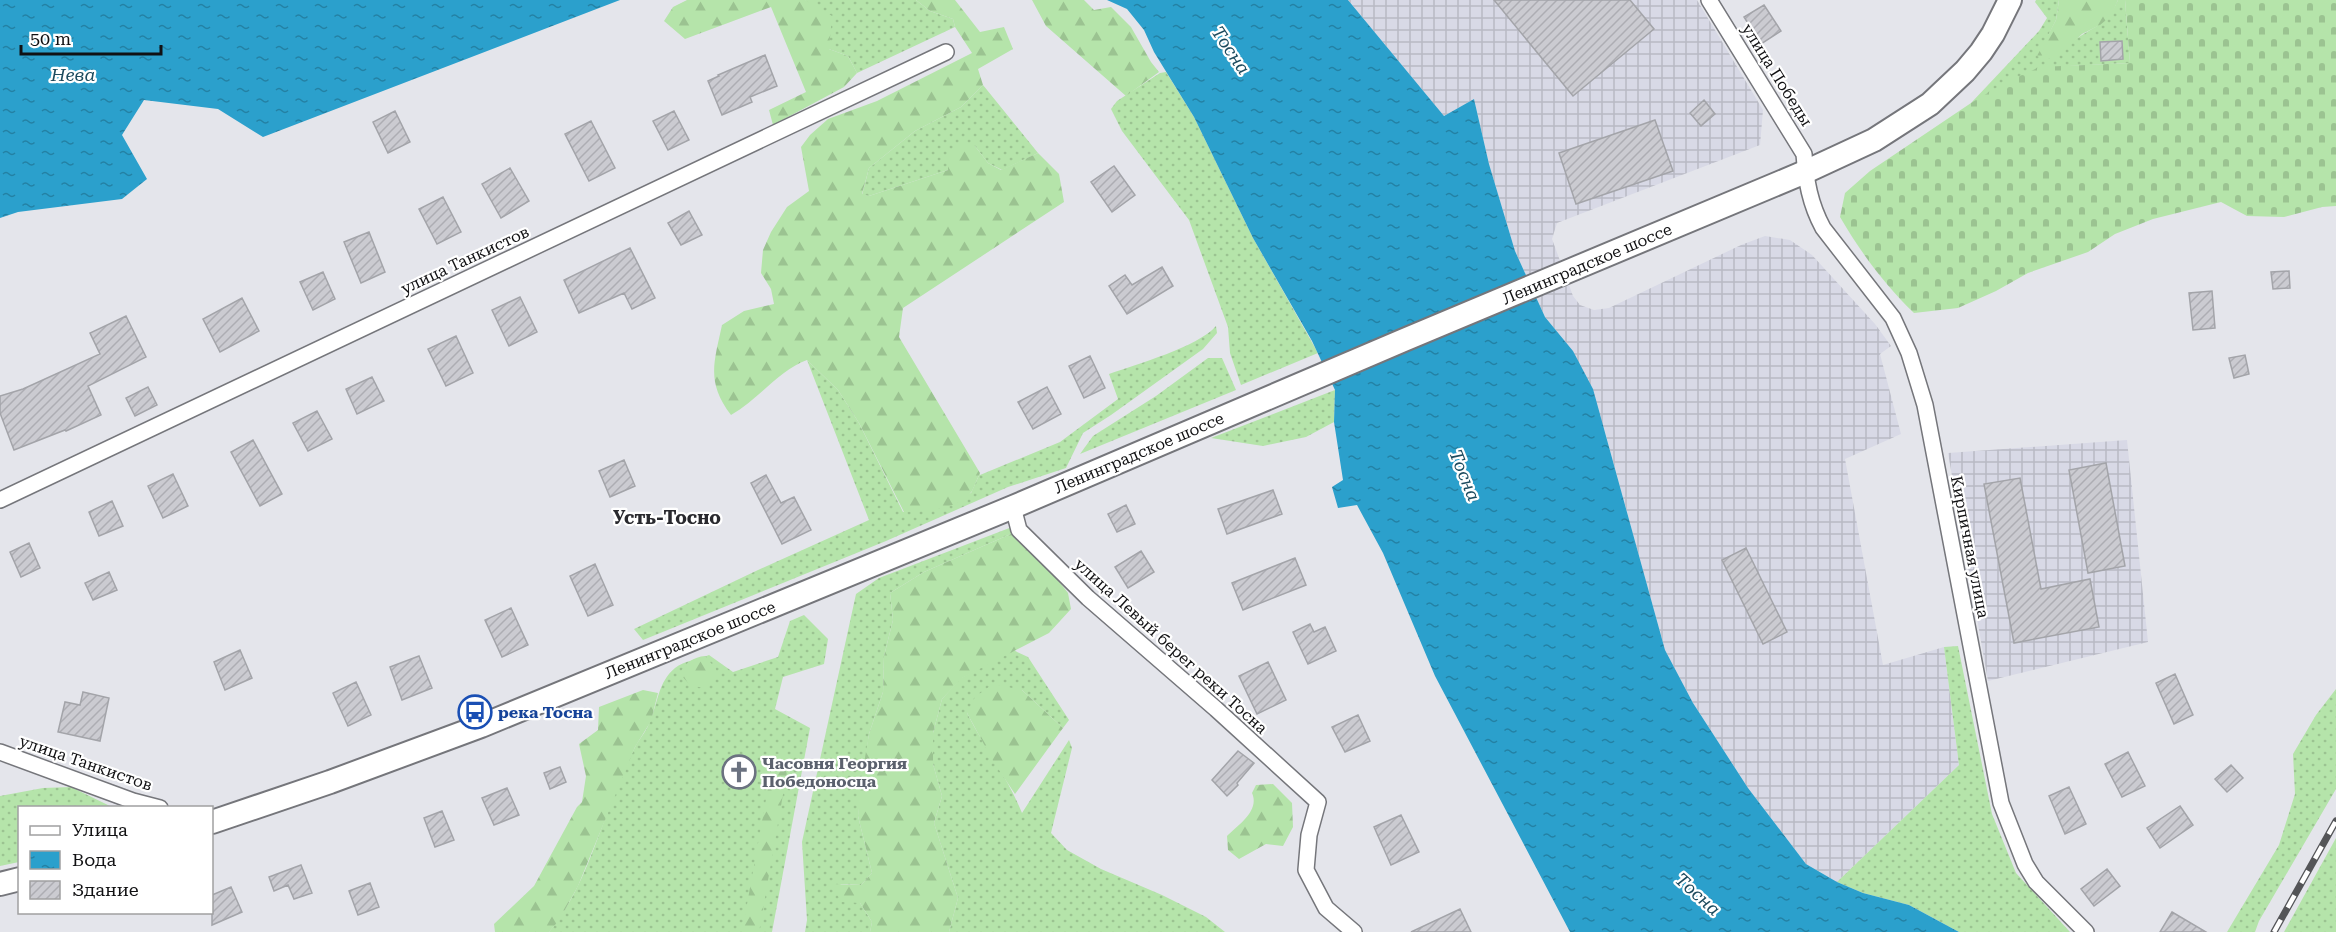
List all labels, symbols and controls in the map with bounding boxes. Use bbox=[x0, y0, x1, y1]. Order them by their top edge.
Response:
scale bar bbox=[21, 18, 160, 56]
street label: улица Победы bbox=[1738, 20, 1816, 130]
water label: Тосна bbox=[1207, 22, 1255, 78]
text: 50 m bbox=[30, 28, 71, 49]
water label: Нева bbox=[50, 64, 96, 85]
street label: Ленинградское шоссе bbox=[1499, 220, 1675, 308]
street label: улица Танкистов bbox=[398, 222, 532, 298]
street label: Ленинградское шоссе bbox=[1051, 409, 1227, 497]
water label: Тосна bbox=[1445, 446, 1485, 504]
street label: Кирпичная улица bbox=[1947, 474, 1993, 620]
district label: Усть-Тосно bbox=[613, 507, 721, 528]
street label: улица Левый берег реки Тосна bbox=[1071, 554, 1272, 738]
street label: Ленинградское шоссе bbox=[602, 597, 778, 683]
bus stop icon: река Тосна bbox=[457, 694, 493, 730]
place label: река Тосна bbox=[498, 703, 593, 722]
street label: улица Танкистов bbox=[17, 731, 155, 795]
church icon: Часовня Георгия Победоносца bbox=[721, 754, 757, 790]
place label: Часовня Георгия Победоносца bbox=[762, 754, 907, 791]
legend bbox=[18, 806, 213, 914]
text: Улица bbox=[72, 819, 128, 840]
text: Вода bbox=[72, 849, 116, 870]
water label: Тосна bbox=[1671, 868, 1725, 920]
text: Здание bbox=[72, 879, 139, 900]

